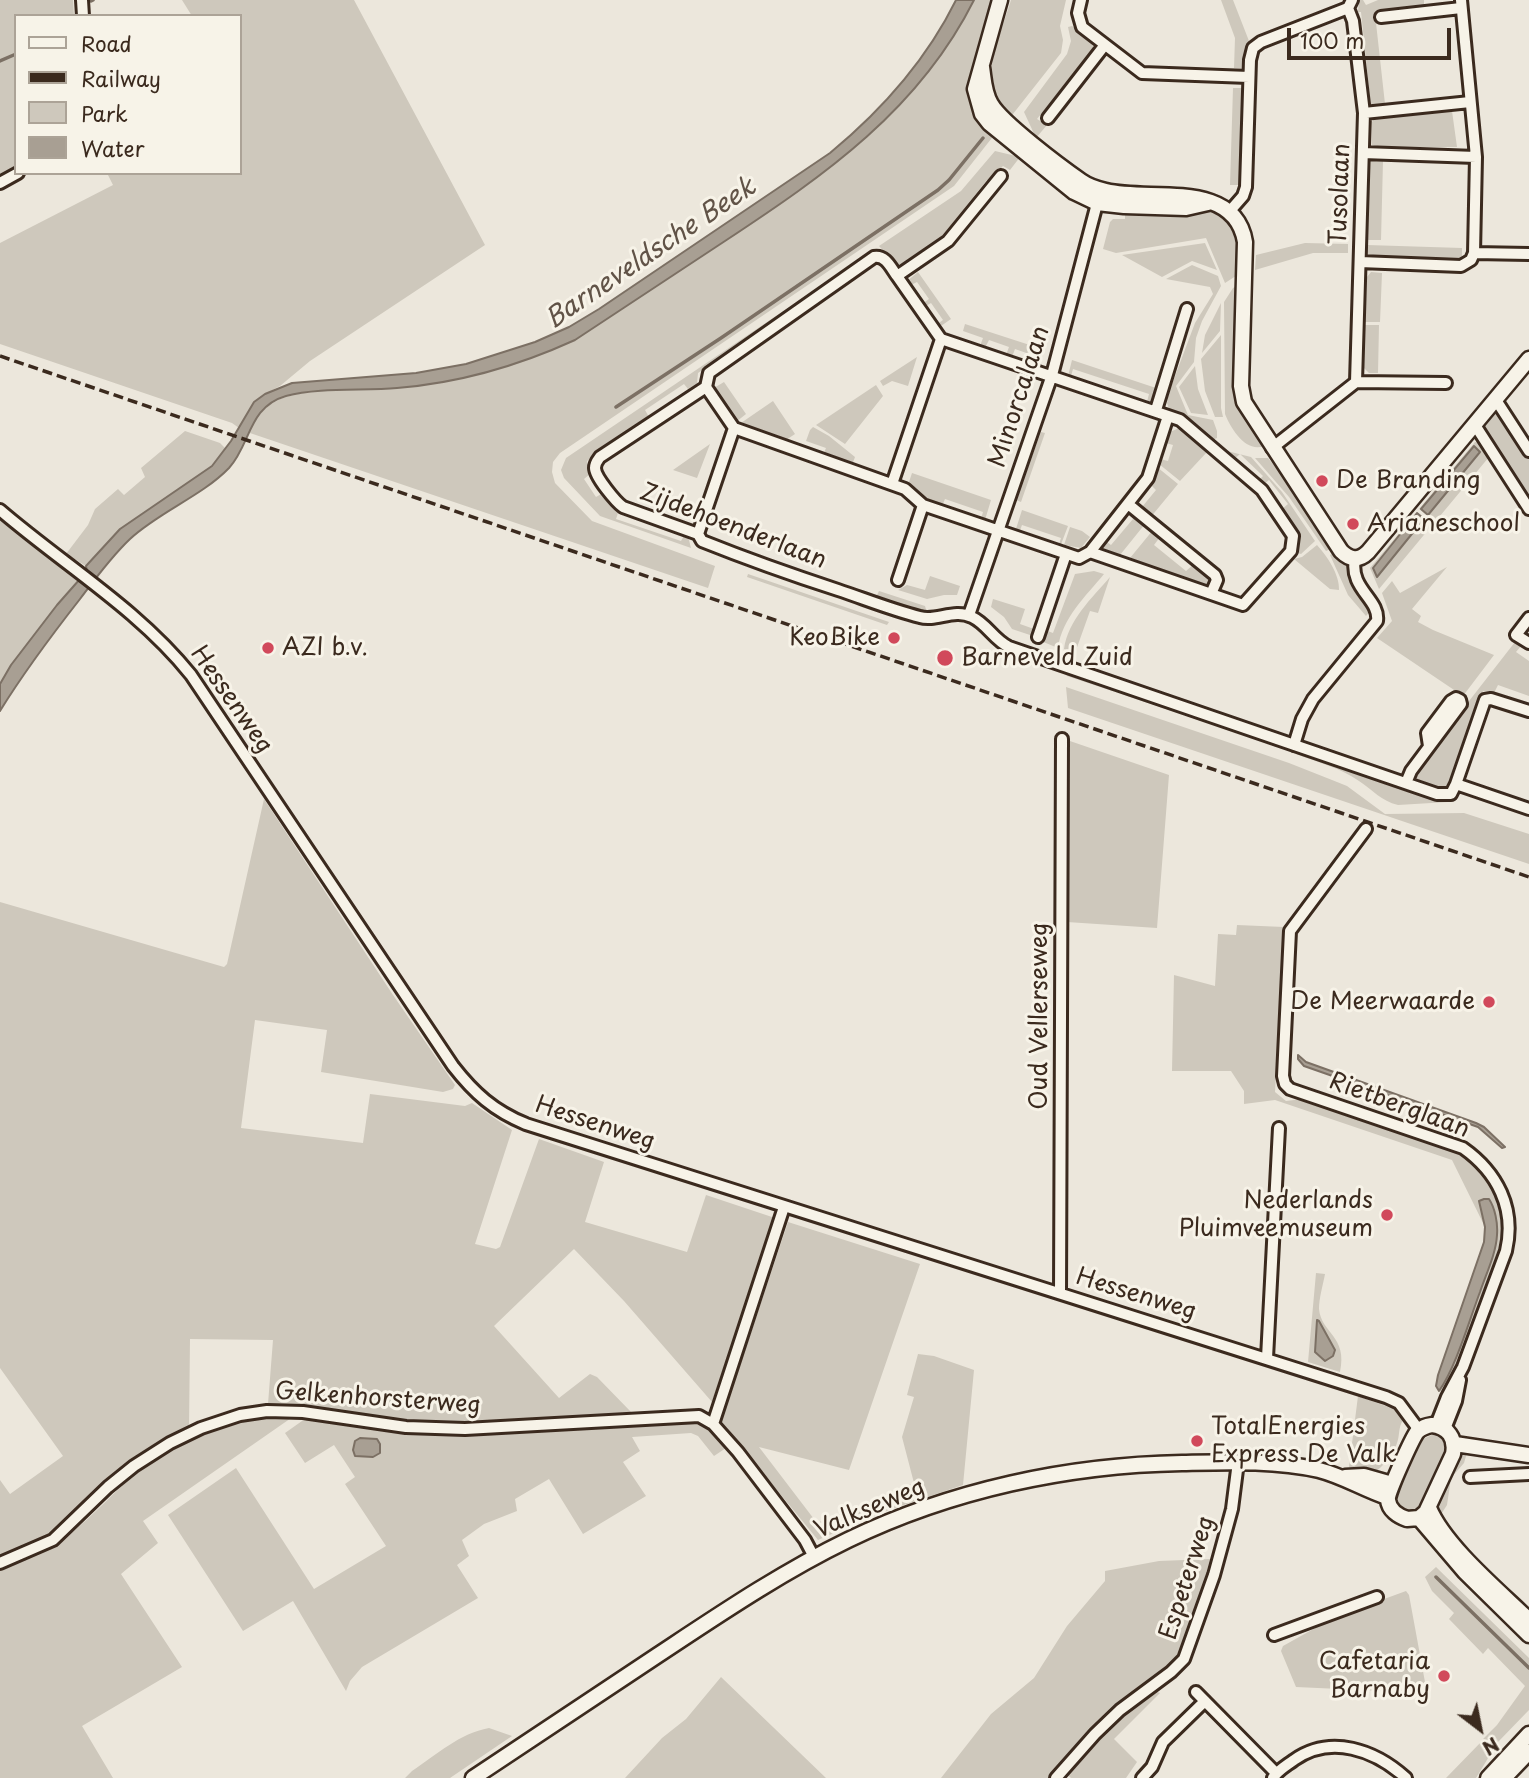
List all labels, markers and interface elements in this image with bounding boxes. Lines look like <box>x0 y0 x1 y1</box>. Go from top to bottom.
legend <box>14 14 242 175</box>
scale bar <box>1291 14 1456 58</box>
text: 100 m <box>1300 24 1364 56</box>
text: Road <box>81 27 132 59</box>
text: Railway <box>81 62 161 94</box>
text: Park <box>81 97 128 129</box>
text: Water <box>81 132 144 164</box>
street label: Tusolaan <box>1325 143 1357 245</box>
water label: Barneveldsche Beek <box>540 172 762 336</box>
street label: Minorcalaan <box>984 322 1056 472</box>
place label: De Branding <box>1336 467 1480 495</box>
marker: De Branding <box>1314 473 1330 489</box>
street label: Zijdehoenderlaan <box>636 478 830 576</box>
place label: Arianeschool <box>1367 510 1520 538</box>
marker: Arianeschool <box>1345 516 1361 532</box>
place label: KeoBike <box>789 624 880 652</box>
marker: KeoBike <box>886 630 902 646</box>
place label: AZI b.v. <box>282 634 368 662</box>
marker: AZI b.v. <box>260 640 276 656</box>
street label: Hessenweg <box>184 641 278 759</box>
place label: Barneveld Zuid <box>961 644 1133 672</box>
marker: Barneveld Zuid <box>935 648 955 668</box>
street label: Oud Vellerseweg <box>1026 922 1054 1110</box>
place label: De Meerwaarde <box>1290 988 1475 1016</box>
marker: De Meerwaarde <box>1481 994 1497 1010</box>
street label: Rietberglaan <box>1325 1067 1473 1145</box>
street label: Hessenweg <box>531 1091 659 1157</box>
place label: Nederlands Pluimveemuseum <box>1179 1187 1373 1243</box>
marker: Nederlands Pluimveemuseum <box>1379 1207 1395 1223</box>
street label: Hessenweg <box>1072 1263 1200 1327</box>
street label: Gelkenhorsterweg <box>274 1377 482 1421</box>
place label: TotalEnergies Express De Valk <box>1211 1413 1397 1469</box>
marker: TotalEnergies Express De Valk <box>1189 1433 1205 1449</box>
street label: Valkseweg <box>810 1473 930 1545</box>
street label: Espeterweg <box>1154 1512 1222 1644</box>
place label: Cafetaria Barnaby <box>1319 1648 1430 1704</box>
marker: Cafetaria Barnaby <box>1436 1668 1452 1684</box>
north arrow <box>1445 1694 1515 1764</box>
text: N <box>1477 1731 1505 1763</box>

